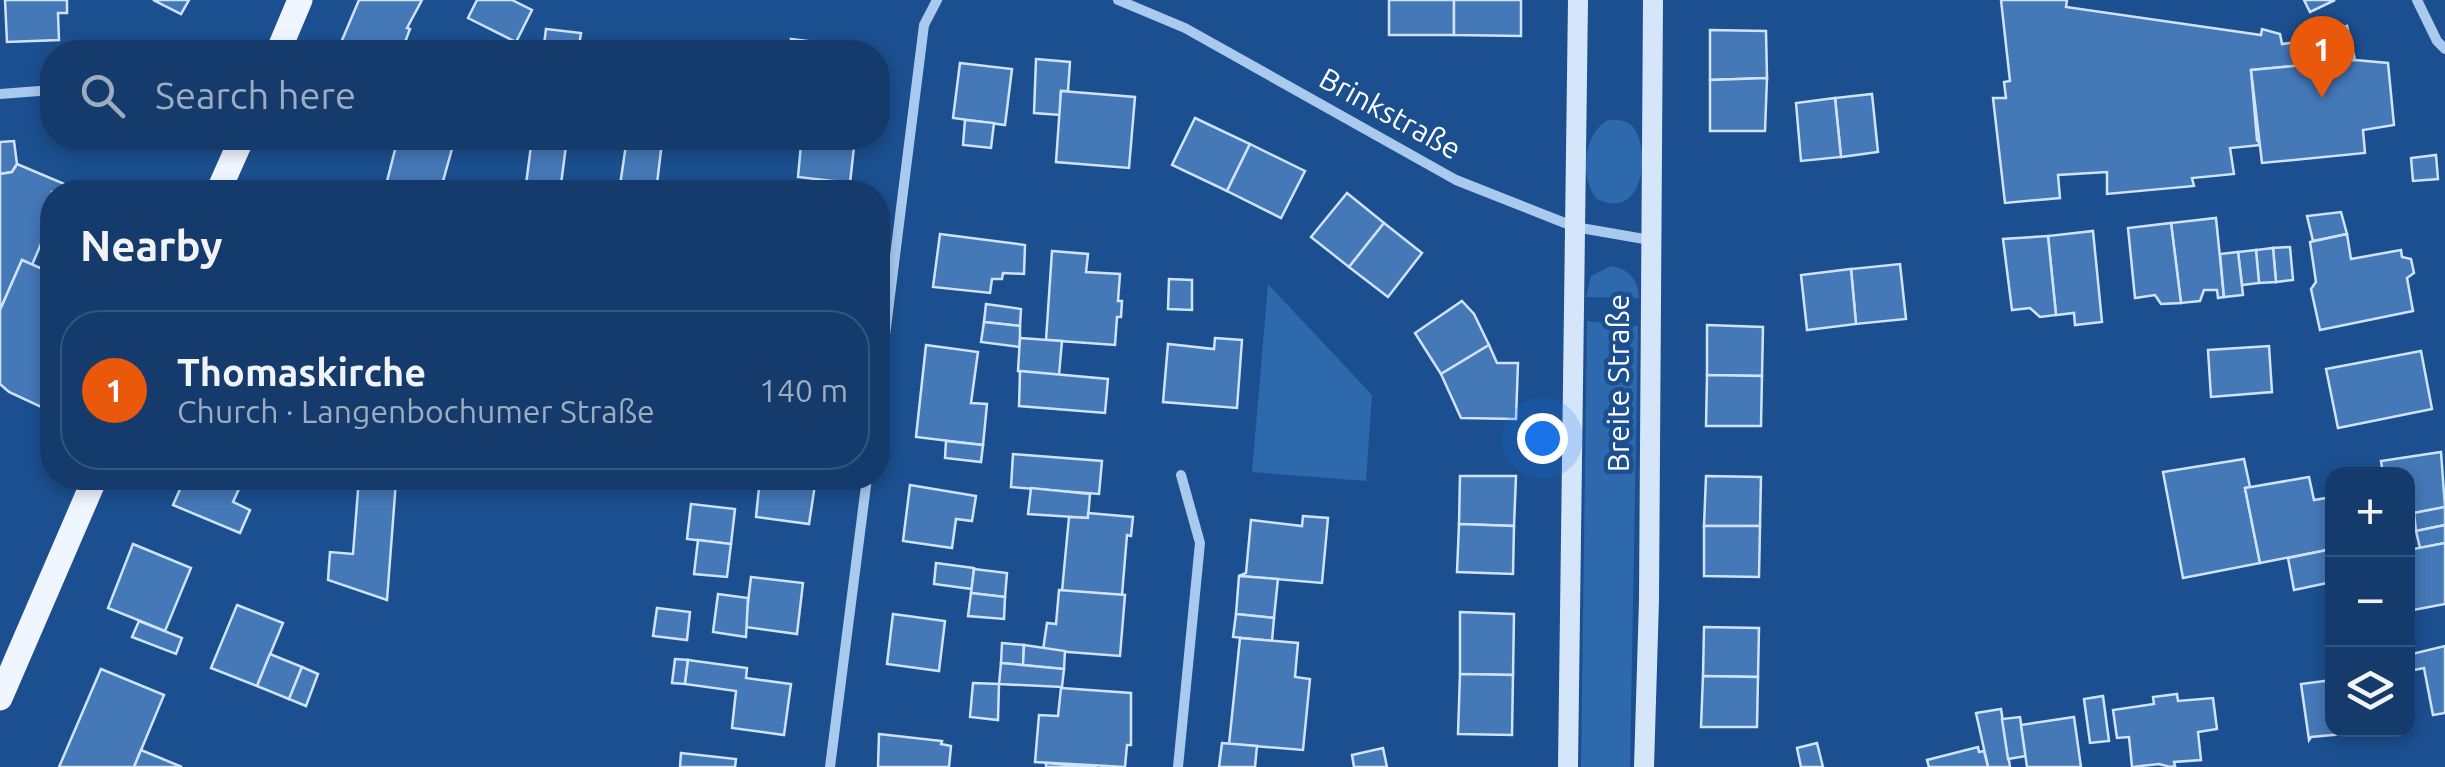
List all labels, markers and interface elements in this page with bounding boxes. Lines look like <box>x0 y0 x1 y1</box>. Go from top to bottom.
pin: 1 <box>2290 16 2354 98</box>
search box <box>40 40 890 150</box>
street label: Brinkstraße <box>1314 60 1467 166</box>
icon: search <box>75 68 130 123</box>
text: Search here <box>155 74 356 116</box>
text: Nearby <box>80 222 223 269</box>
street label: Breite Straße <box>1601 294 1635 472</box>
text: Thomaskirche <box>177 351 426 393</box>
text: 1 <box>105 372 124 408</box>
text: 140 m <box>759 372 848 408</box>
text: Church · Langenbochumer Straße <box>177 393 655 429</box>
your location <box>1517 413 1568 464</box>
map controls <box>2325 467 2415 737</box>
button: + <box>2325 467 2415 557</box>
button: − <box>2325 557 2415 647</box>
button: layers <box>2325 647 2415 737</box>

